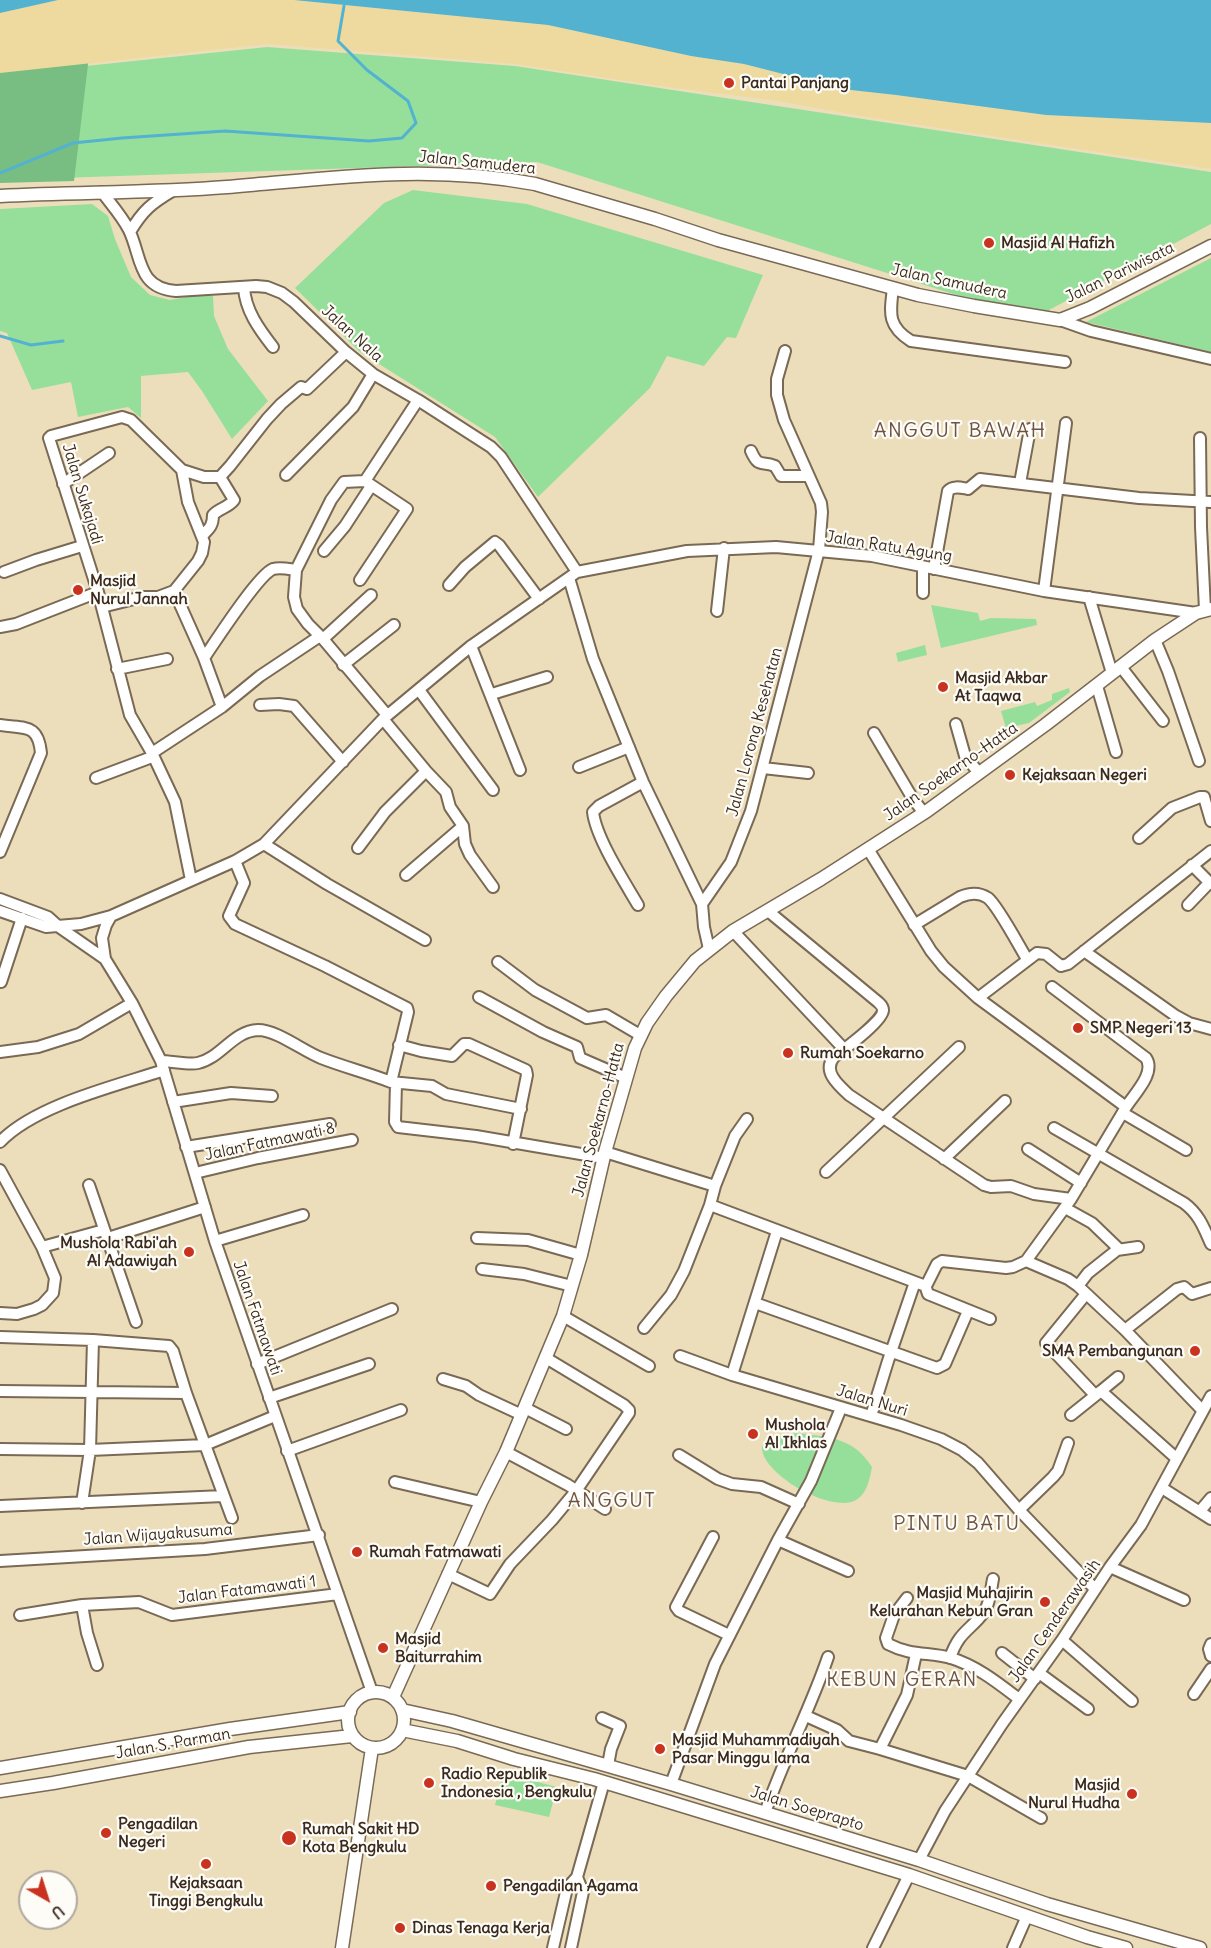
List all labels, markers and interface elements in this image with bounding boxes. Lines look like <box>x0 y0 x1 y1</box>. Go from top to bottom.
place label: Pantai Panjang <box>741 73 849 93</box>
marker: Pantai Panjang <box>722 76 736 90</box>
street label: Jalan Samudera <box>417 147 537 179</box>
place label: Masjid Al Hafizh <box>1001 233 1115 253</box>
marker: Masjid Al Hafizh <box>982 236 996 250</box>
street label: Jalan Pariwisata <box>1062 238 1178 308</box>
street label: Jalan Samudera <box>889 260 1009 304</box>
street label: Jalan Nala <box>317 302 387 366</box>
district label: ANGGUT BAWAH <box>874 419 1046 443</box>
street label: Jalan Sukajadi <box>58 441 106 547</box>
street label: Jalan Ratu Agung <box>825 528 953 566</box>
place label: Masjid Nurul Jannah <box>90 571 188 609</box>
marker: Masjid Nurul Jannah <box>71 583 85 597</box>
street label: Jalan Lorong Kesehatan <box>723 645 787 819</box>
place label: Masjid Akbar At Taqwa <box>955 668 1048 706</box>
marker: Masjid Akbar At Taqwa <box>936 680 950 694</box>
street label: Jalan Soekarno-Hatta <box>880 719 1022 825</box>
place label: Kejaksaan Negeri <box>1022 765 1147 785</box>
marker: Kejaksaan Negeri <box>1003 768 1017 782</box>
place label: SMP Negeri 13 <box>1090 1018 1192 1038</box>
marker: SMP Negeri 13 <box>1071 1021 1085 1035</box>
street label: Jalan Soekarno-Hatta <box>569 1041 629 1199</box>
place label: Rumah Soekarno <box>800 1043 924 1063</box>
marker: Rumah Soekarno <box>781 1046 795 1060</box>
street label: Jalan Fatmawati 8 <box>203 1119 337 1165</box>
place label: Mushola Rabi'ah Al Adawiyah <box>60 1233 177 1271</box>
marker: Mushola Rabi'ah Al Adawiyah <box>182 1245 196 1259</box>
street label: Jalan Fatmawati <box>228 1258 286 1378</box>
place label: SMA Pembangunan <box>1042 1341 1183 1361</box>
marker: SMA Pembangunan <box>1188 1344 1202 1358</box>
street label: Jalan Nuri <box>834 1381 910 1421</box>
place label: Mushola Al Ikhlas <box>765 1415 827 1453</box>
marker: Mushola Al Ikhlas <box>746 1427 760 1441</box>
district label: ANGGUT <box>568 1489 656 1513</box>
district label: PINTU BATU <box>893 1512 1021 1536</box>
street label: Jalan Wijayakusuma <box>83 1520 233 1550</box>
place label: Rumah Fatmawati <box>369 1542 501 1562</box>
marker: Rumah Fatmawati <box>350 1545 364 1559</box>
street label: Jalan Cenderawasih <box>1005 1556 1105 1686</box>
street label: Jalan Fatamawati 1 <box>177 1572 317 1608</box>
place label: Masjid Muhajirin Kelurahan Kebun Gran <box>869 1583 1033 1621</box>
marker: Masjid Muhajirin Kelurahan Kebun Gran <box>1038 1595 1052 1609</box>
place label: Masjid Baiturrahim <box>395 1629 482 1667</box>
marker: Masjid Baiturrahim <box>376 1641 390 1655</box>
district label: KEBUN GERAN <box>826 1668 978 1692</box>
street label: Jalan S. Parman <box>114 1724 232 1764</box>
place label: Masjid Muhammadiyah Pasar Minggu lama <box>672 1730 840 1768</box>
marker: Masjid Muhammadiyah Pasar Minggu lama <box>653 1742 667 1756</box>
place label: Radio Republik Indonesia , Bengkulu <box>441 1764 592 1802</box>
place label: Masjid Nurul Hudha <box>1028 1775 1120 1813</box>
marker: Radio Republik Indonesia , Bengkulu <box>422 1776 436 1790</box>
street label: Jalan Soeprapto <box>748 1783 866 1835</box>
marker: Masjid Nurul Hudha <box>1125 1787 1139 1801</box>
place label: Pengadilan Negeri <box>118 1814 198 1852</box>
place label: Rumah Sakit HD Kota Bengkulu <box>302 1819 419 1857</box>
marker: Pengadilan Negeri <box>99 1826 113 1840</box>
marker: Rumah Sakit HD Kota Bengkulu <box>280 1829 298 1847</box>
marker: Kejaksaan Tinggi Bengkulu <box>199 1857 213 1871</box>
north arrow <box>18 1870 78 1930</box>
place label: Kejaksaan Tinggi Bengkulu <box>149 1873 263 1911</box>
place label: Pengadilan Agama <box>503 1876 638 1896</box>
marker: Pengadilan Agama <box>484 1879 498 1893</box>
text: U <box>48 1901 69 1924</box>
place label: Dinas Tenaga Kerja <box>412 1918 550 1938</box>
marker: Dinas Tenaga Kerja <box>393 1921 407 1935</box>

